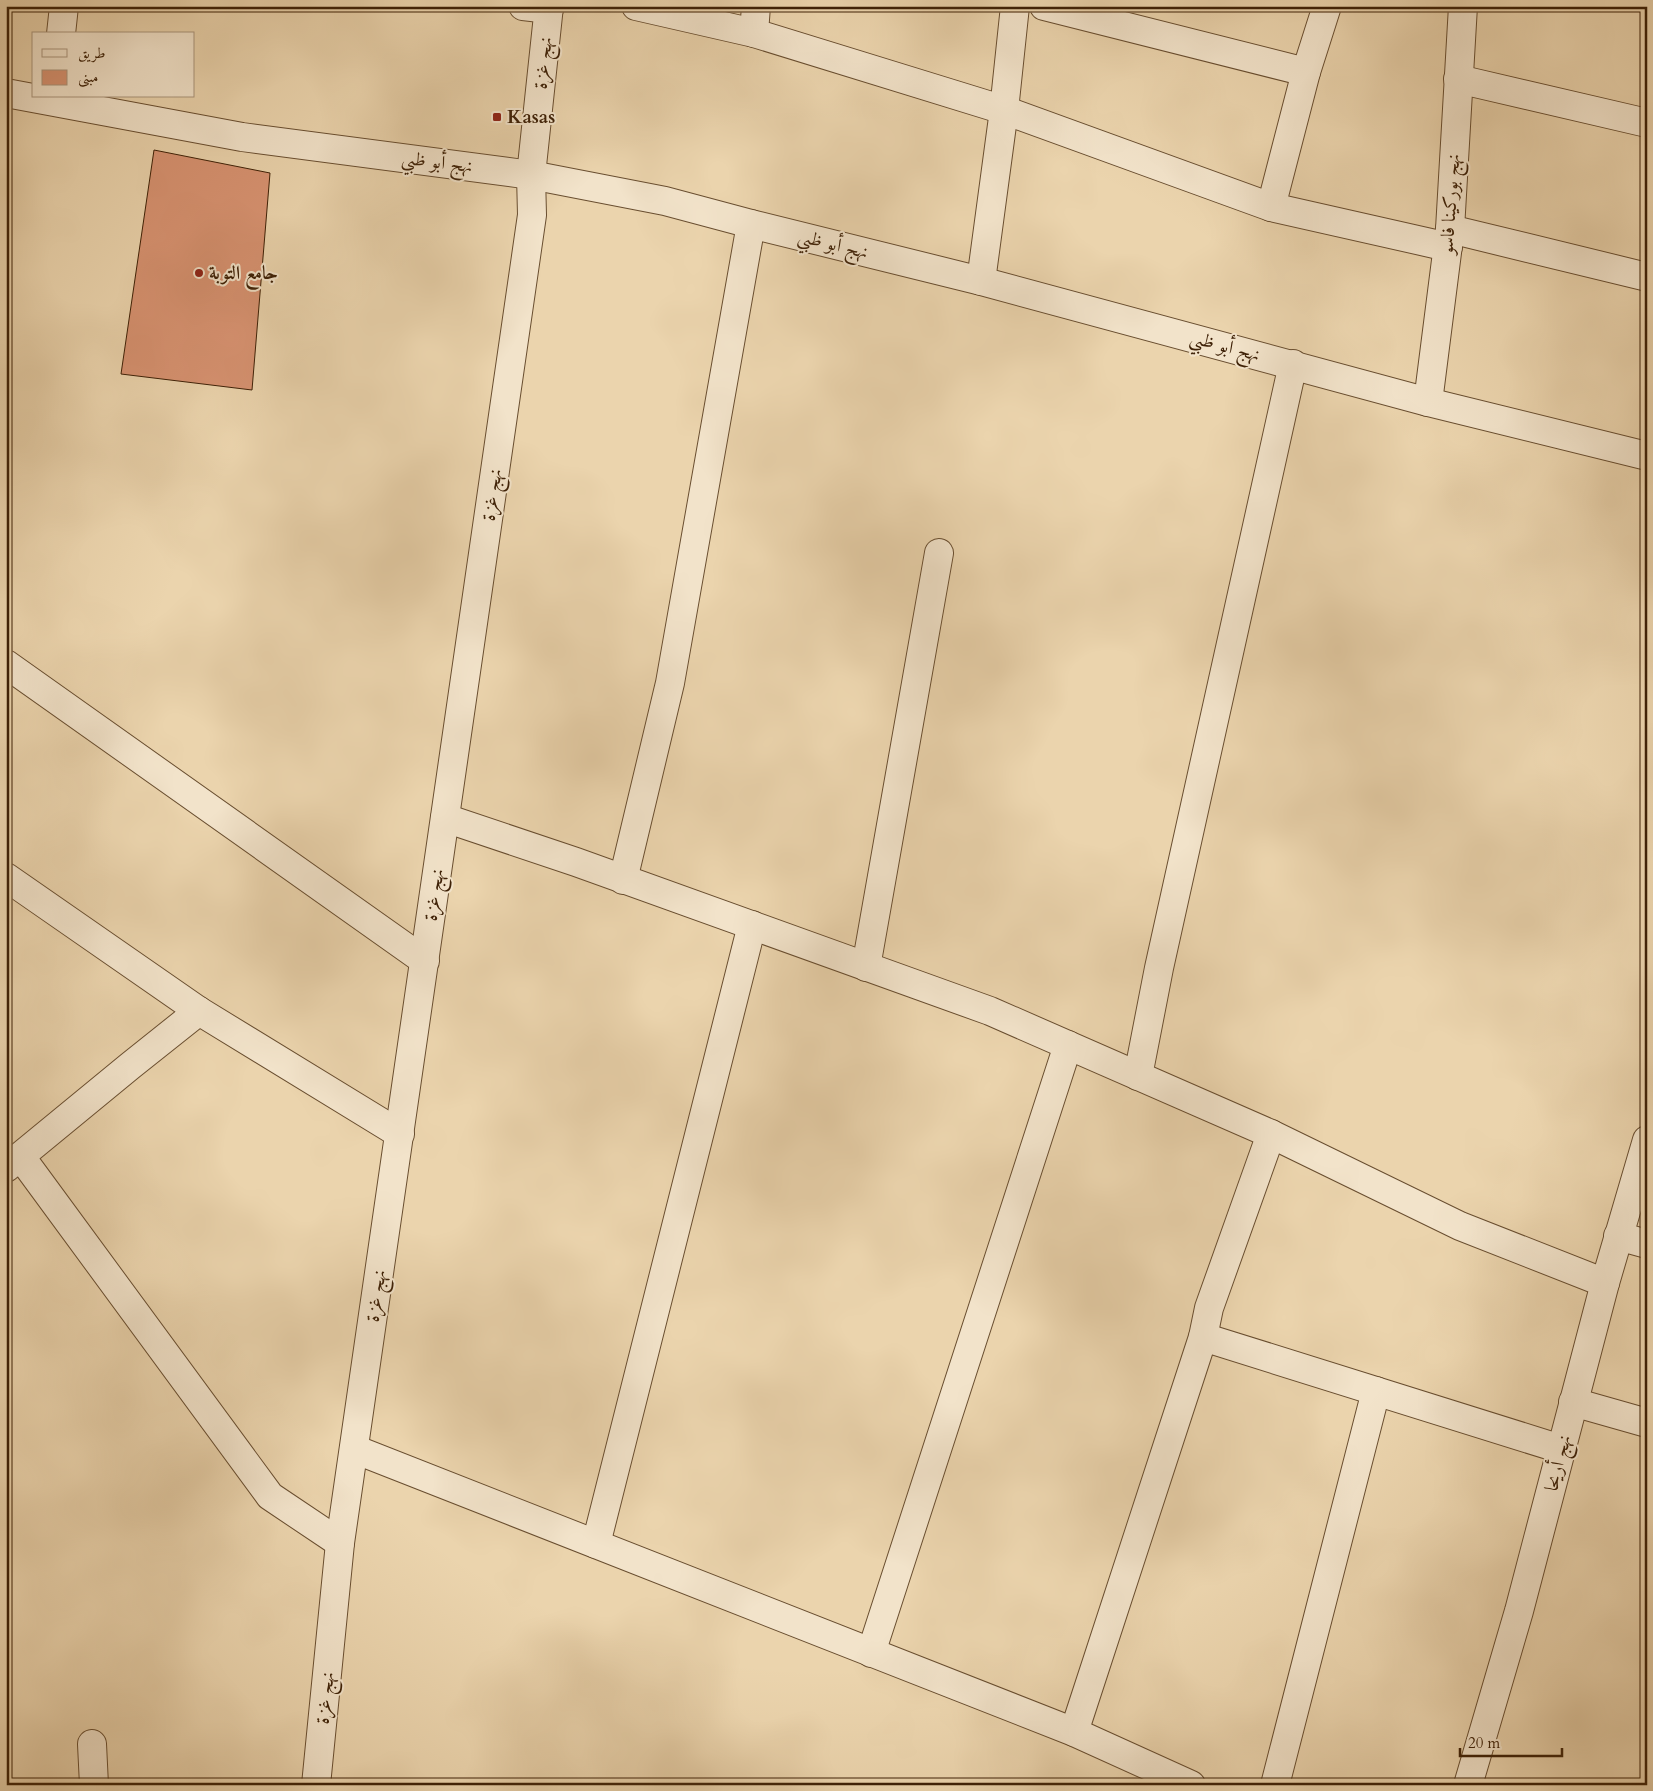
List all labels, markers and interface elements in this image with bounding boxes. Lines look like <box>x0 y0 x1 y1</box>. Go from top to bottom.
legend <box>32 32 195 98</box>
street label: نهج غزة <box>527 36 563 91</box>
text: طريق <box>78 43 105 63</box>
text: مبنى <box>78 67 98 88</box>
place label: Kasas <box>507 104 555 130</box>
marker: Kasas <box>491 111 503 123</box>
street label: نهج أبو ظبي <box>399 145 474 184</box>
street label: نهج بوركينا فاسو <box>1433 153 1470 257</box>
street label: نهج أبو ظبي <box>794 223 871 270</box>
place label: جامع التوبة <box>209 260 278 290</box>
marker: جامع التوبة <box>193 267 205 279</box>
street label: نهج أبو ظبي <box>1186 324 1263 373</box>
street label: نهج غزة <box>475 467 512 523</box>
street label: نهج غزة <box>417 867 454 923</box>
street label: نهج غزة <box>359 1268 396 1324</box>
street label: نهج أريحا <box>1538 1432 1581 1495</box>
street label: نهج غزة <box>309 1671 345 1726</box>
scale bar <box>1460 1726 1563 1758</box>
text: 20 m <box>1468 1733 1500 1753</box>

